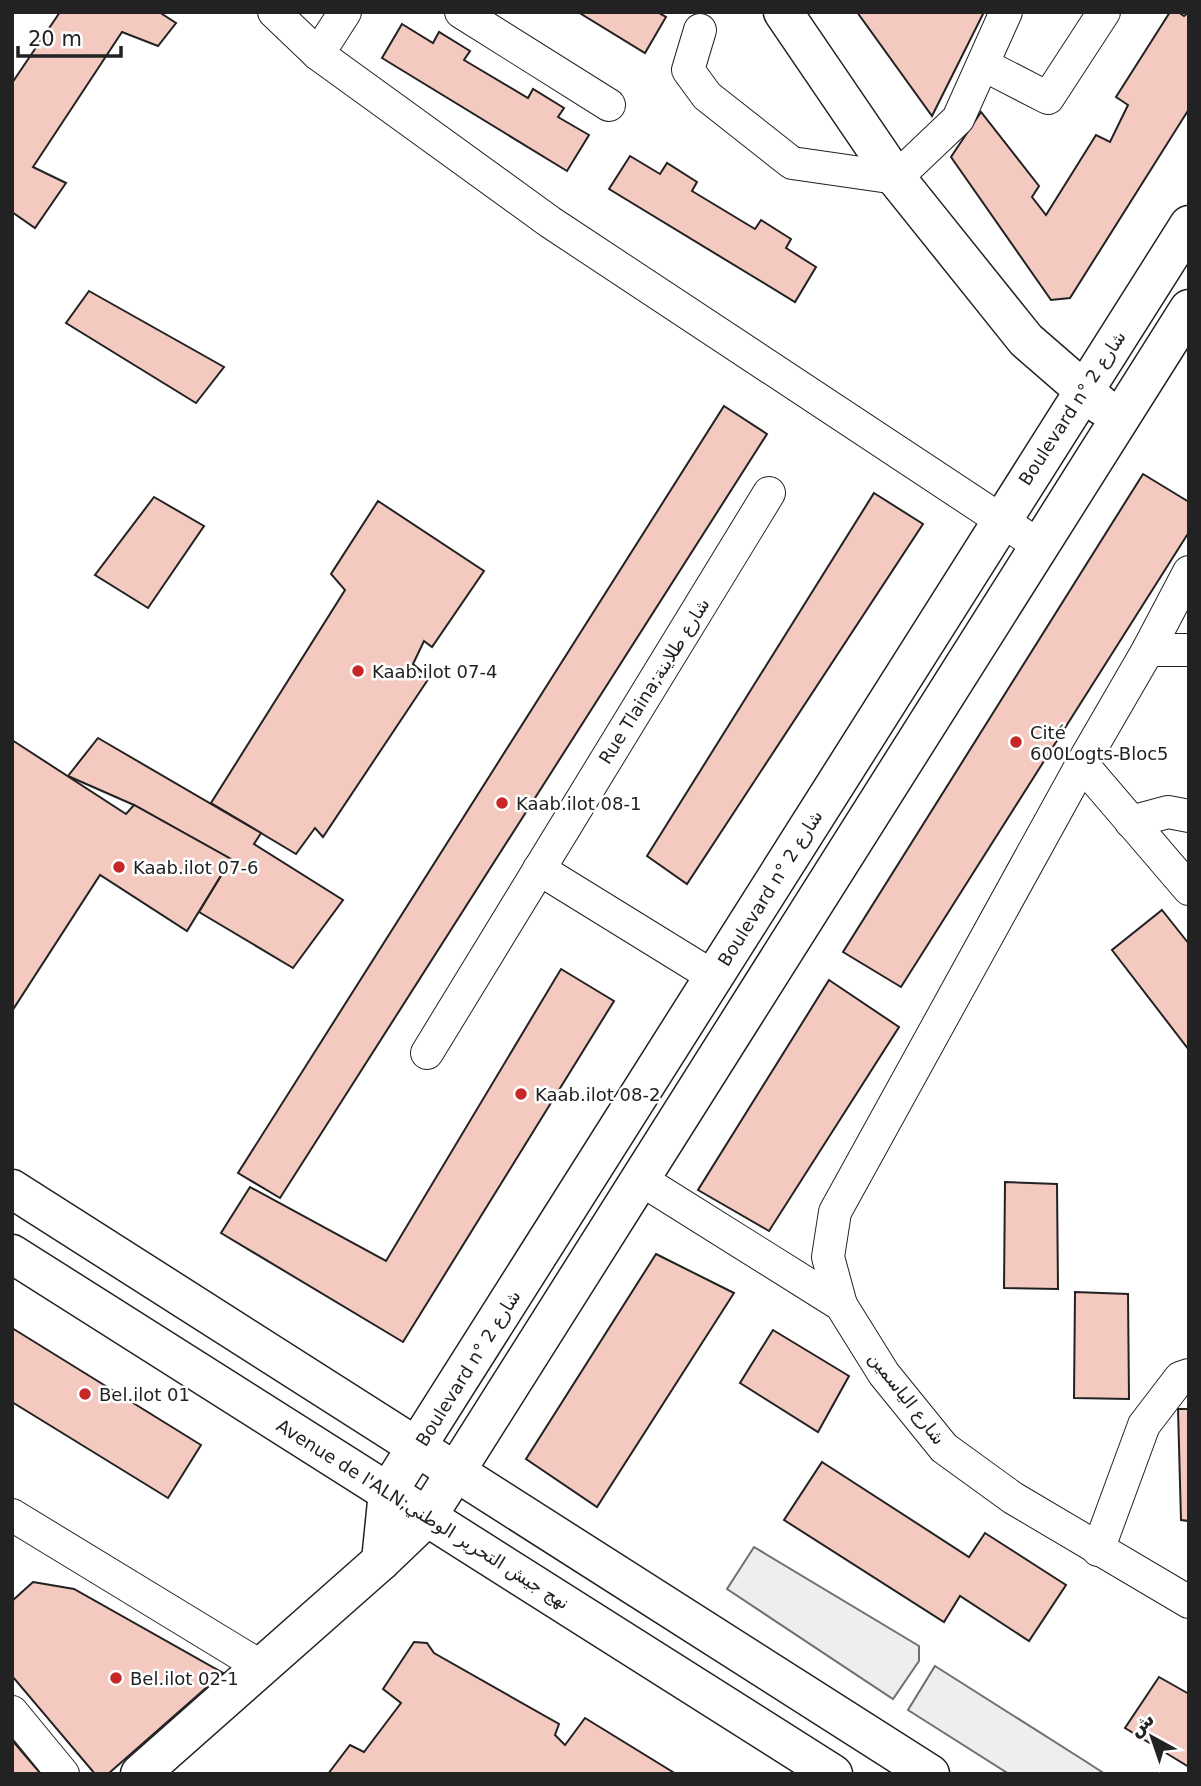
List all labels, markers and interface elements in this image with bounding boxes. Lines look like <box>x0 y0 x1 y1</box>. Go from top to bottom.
scale bar <box>18 14 121 58</box>
text: 20 m <box>28 27 82 51</box>
street label: Boulevard n° شارع 2 <box>1014 327 1131 490</box>
street label: Rue Tlaina;شارع طلاينة <box>594 594 714 768</box>
place label: Kaab.ilot 07-4 <box>372 661 497 682</box>
marker: Kaab.ilot 07-4 <box>350 663 366 679</box>
place label: Cité 600Logts-Bloc5 <box>1030 722 1169 764</box>
marker: Cité 600Logts-Bloc5 <box>1008 734 1024 750</box>
place label: Kaab.ilot 08-1 <box>516 793 641 814</box>
marker: Kaab.ilot 08-1 <box>494 795 510 811</box>
street label: Boulevard n° شارع 2 <box>713 806 827 970</box>
place label: Kaab.ilot 07-6 <box>133 857 258 878</box>
marker: Kaab.ilot 07-6 <box>111 859 127 875</box>
place label: Kaab.ilot 08-2 <box>535 1084 660 1105</box>
marker: Kaab.ilot 08-2 <box>513 1086 529 1102</box>
street label: Boulevard n° شارع 2 <box>411 1286 525 1450</box>
street label: شارع الياسمين <box>864 1348 950 1449</box>
place label: Bel.ilot 01 <box>99 1384 190 1405</box>
marker: Bel.ilot 01 <box>77 1386 93 1402</box>
street label: Avenue de l'ALN;نهج جيش التحرير الوطني <box>272 1415 573 1614</box>
place label: Bel.ilot 02-1 <box>130 1668 239 1689</box>
marker: Bel.ilot 02-1 <box>108 1670 124 1686</box>
north arrow <box>1117 1702 1187 1772</box>
text: ش <box>1124 1707 1159 1742</box>

